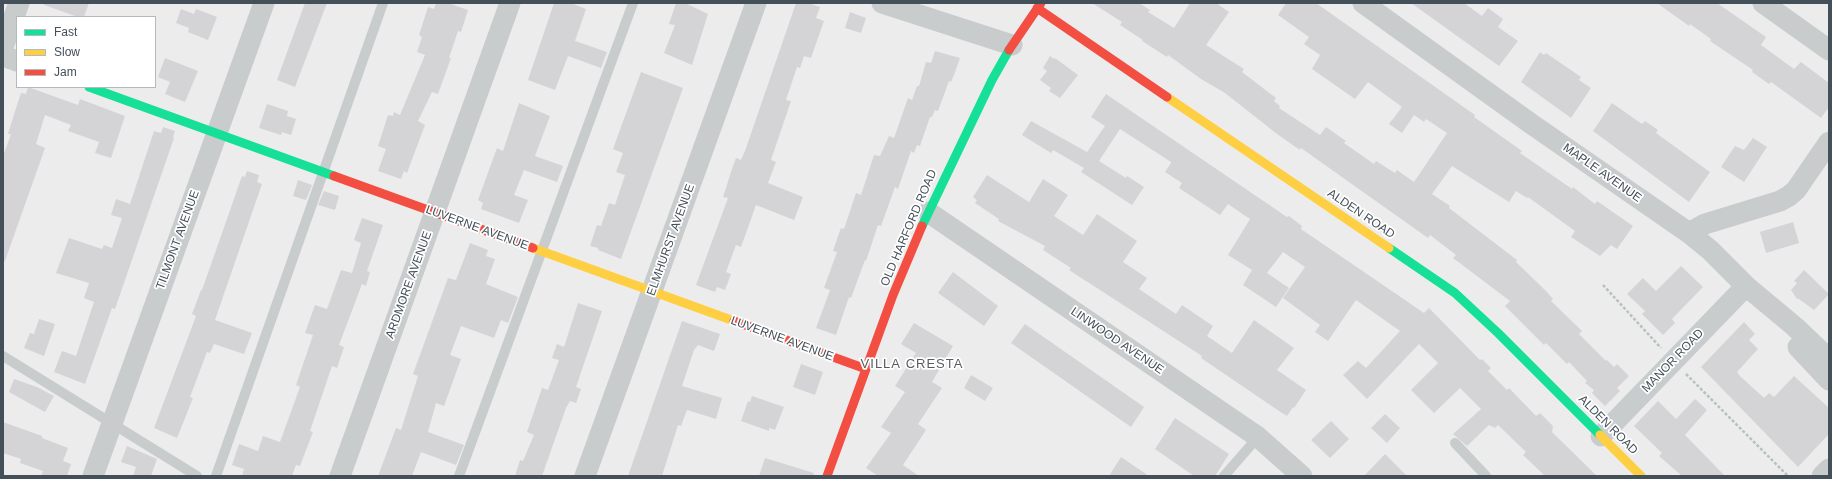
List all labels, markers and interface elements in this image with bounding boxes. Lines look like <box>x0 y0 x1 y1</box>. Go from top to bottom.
legend <box>16 16 156 88</box>
text: Fast <box>54 25 77 39</box>
text: Slow <box>54 45 80 59</box>
text: Jam <box>54 65 77 79</box>
street label: MAPLE AVENUE <box>1560 141 1644 205</box>
street label: OLD HARFORD ROAD <box>878 167 940 289</box>
street label: ELMHURST AVENUE <box>644 182 698 298</box>
street label: ALDEN ROAD <box>1325 186 1397 242</box>
street label: TILMONT AVENUE <box>153 188 203 292</box>
street label: LUVERNE AVENUE <box>424 203 530 253</box>
street label: ARDMORE AVENUE <box>383 229 435 341</box>
street label: LINWOOD AVENUE <box>1068 305 1166 377</box>
street label: LUVERNE AVENUE <box>729 314 835 364</box>
street label: MANOR ROAD <box>1639 326 1707 396</box>
district label: VILLA CRESTA <box>861 356 963 372</box>
street label: ALDEN ROAD <box>1575 392 1641 458</box>

